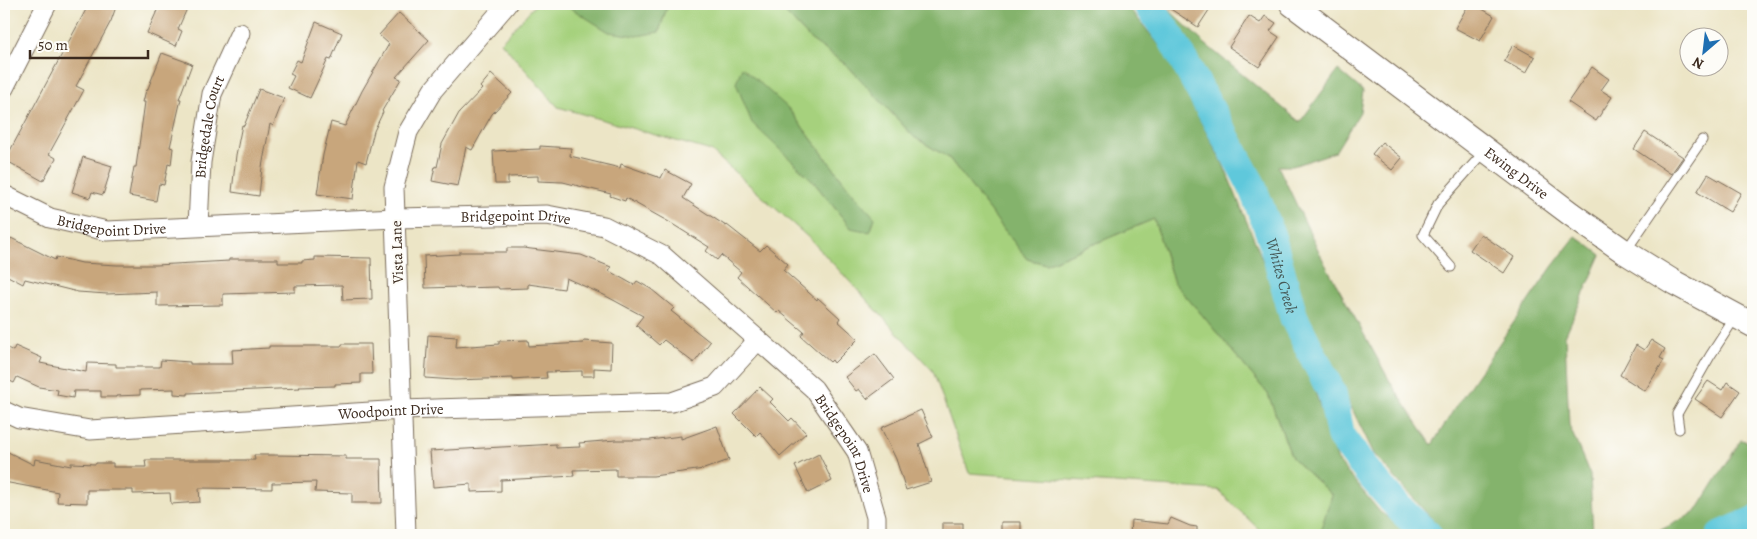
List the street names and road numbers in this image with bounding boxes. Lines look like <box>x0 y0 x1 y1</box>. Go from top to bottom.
street label: Bridgedale Court <box>190 72 229 179</box>
street label: Ewing Drive <box>1480 142 1553 204</box>
street label: Bridgepoint Drive <box>460 205 573 229</box>
street label: Bridgepoint Drive <box>55 210 167 241</box>
street label: Vista Lane <box>386 220 408 285</box>
street label: Bridgepoint Drive <box>810 390 879 496</box>
street label: Woodpoint Drive <box>337 399 444 424</box>

